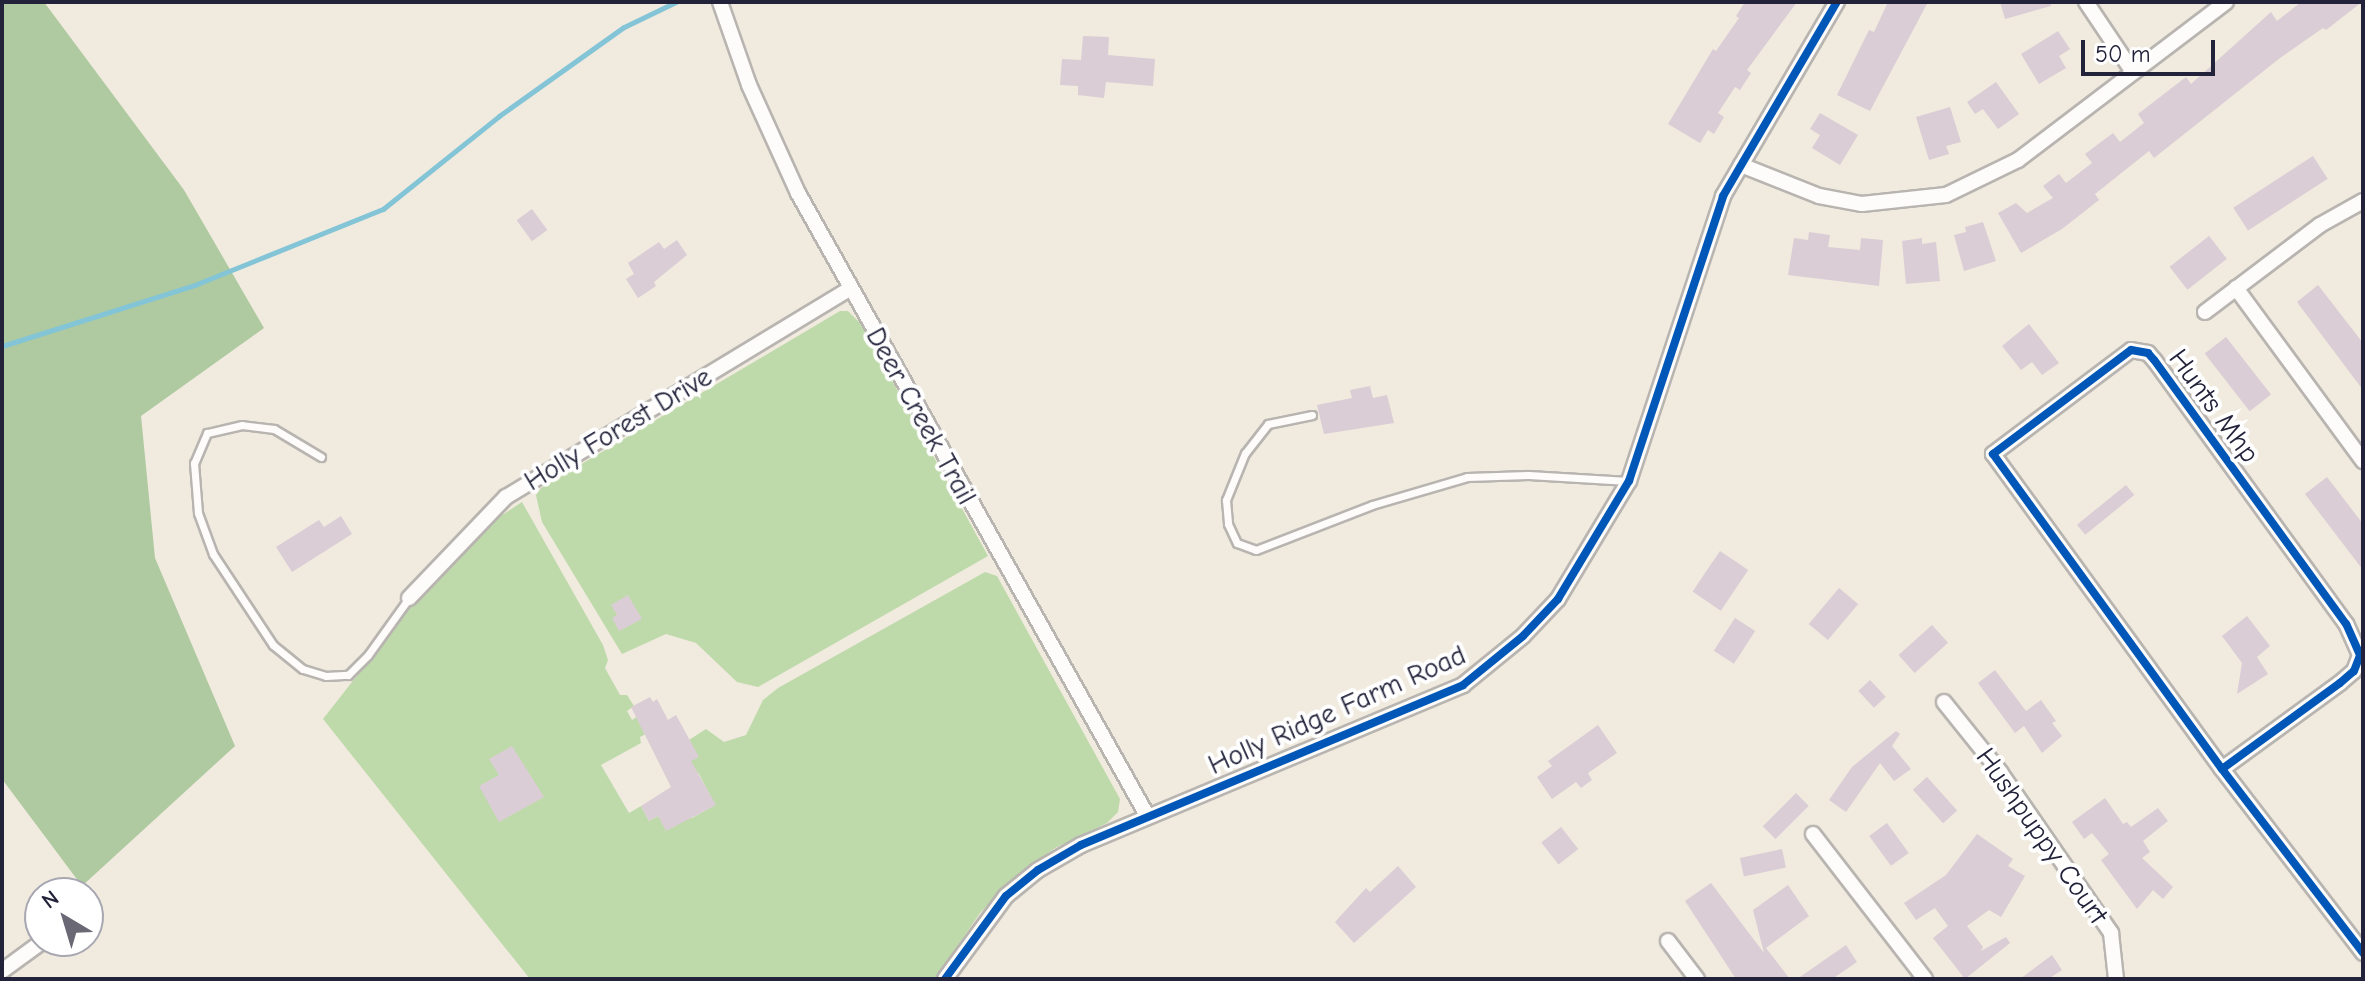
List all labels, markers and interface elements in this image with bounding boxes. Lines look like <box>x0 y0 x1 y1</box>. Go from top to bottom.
scale bar <box>2085 24 2219 74</box>
text: 50 m <box>2095 40 2151 68</box>
street label: Deer Creek Trail <box>859 322 983 510</box>
street label: Hunts Mhp <box>2162 343 2266 469</box>
street label: Holly Forest Drive <box>518 360 718 498</box>
street label: Holly Ridge Farm Road <box>1203 638 1471 782</box>
street label: Hushpuppy Court <box>1969 741 2115 931</box>
north arrow <box>24 877 104 957</box>
text: N <box>37 885 64 914</box>

